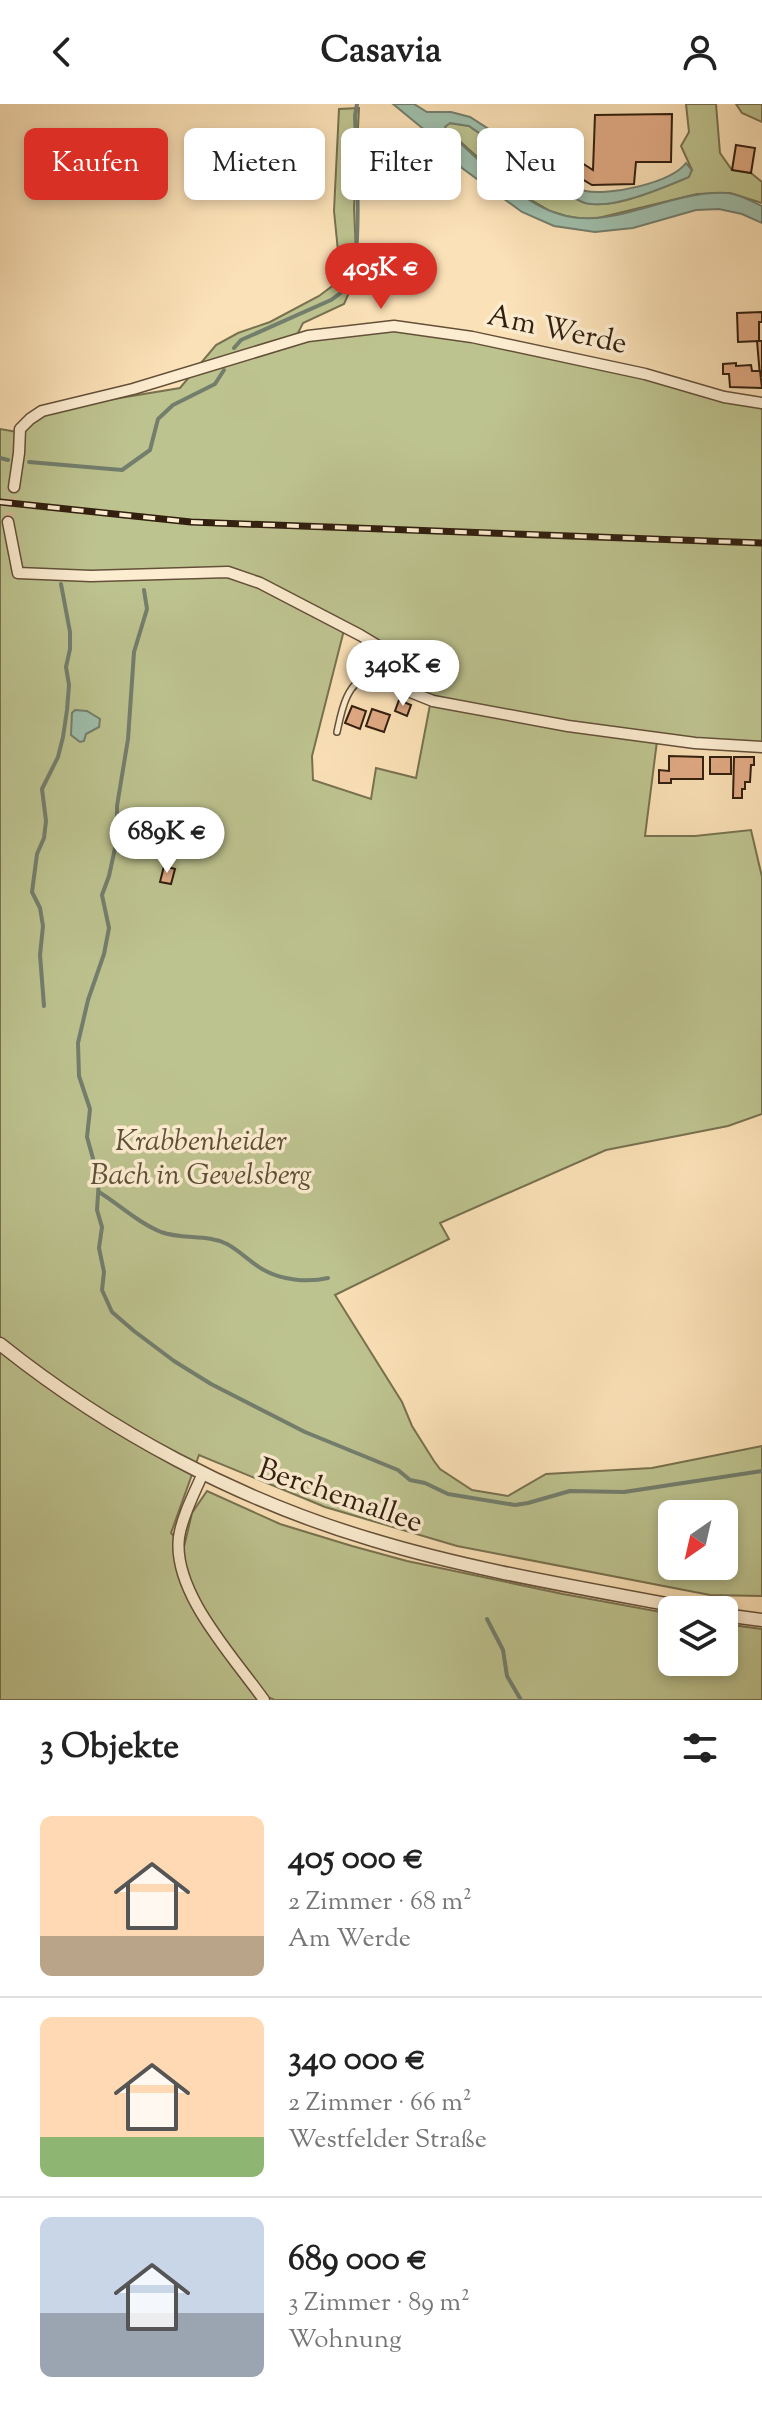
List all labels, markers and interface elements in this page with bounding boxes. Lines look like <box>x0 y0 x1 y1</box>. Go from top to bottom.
text: Casavia <box>321 26 442 78</box>
icon: back <box>40 30 84 74</box>
icon: person <box>678 30 722 74</box>
chip: Kaufen <box>24 128 168 200</box>
chip: Mieten <box>184 128 325 200</box>
chip: Filter <box>341 128 461 200</box>
chip: Neu <box>477 128 584 200</box>
pin: 405K € <box>316 243 446 311</box>
text: 405K € <box>343 250 419 287</box>
street label: Am Werde <box>483 295 631 367</box>
pin: 340K € <box>338 640 468 708</box>
text: 340K € <box>364 647 442 684</box>
pin: 689K € <box>102 807 232 875</box>
text: 689K € <box>128 814 206 851</box>
park label: Krabbenheider Bach in Gevelsberg <box>90 1121 312 1198</box>
street label: Berchemallee <box>252 1449 428 1545</box>
north arrow <box>658 1500 738 1580</box>
map controls <box>658 1500 738 1676</box>
button: layers <box>658 1596 738 1676</box>
text: 3 Objekte <box>40 1724 179 1773</box>
icon: filters <box>678 1726 722 1770</box>
text: 405 000 € <box>288 1835 424 1884</box>
icon: home <box>104 1848 200 1944</box>
text: 2 Zimmer · 68 m² <box>288 1884 472 1921</box>
text: Am Werde <box>288 1921 411 1958</box>
text: 340 000 € <box>288 2036 426 2085</box>
icon: home <box>104 2049 200 2145</box>
text: 2 Zimmer · 66 m² <box>288 2085 472 2122</box>
text: Westfelder Straße <box>288 2122 487 2159</box>
text: 689 000 € <box>288 2236 428 2285</box>
icon: home <box>104 2249 200 2345</box>
text: 3 Zimmer · 89 m² <box>288 2285 470 2322</box>
text: Wohnung <box>288 2322 402 2359</box>

